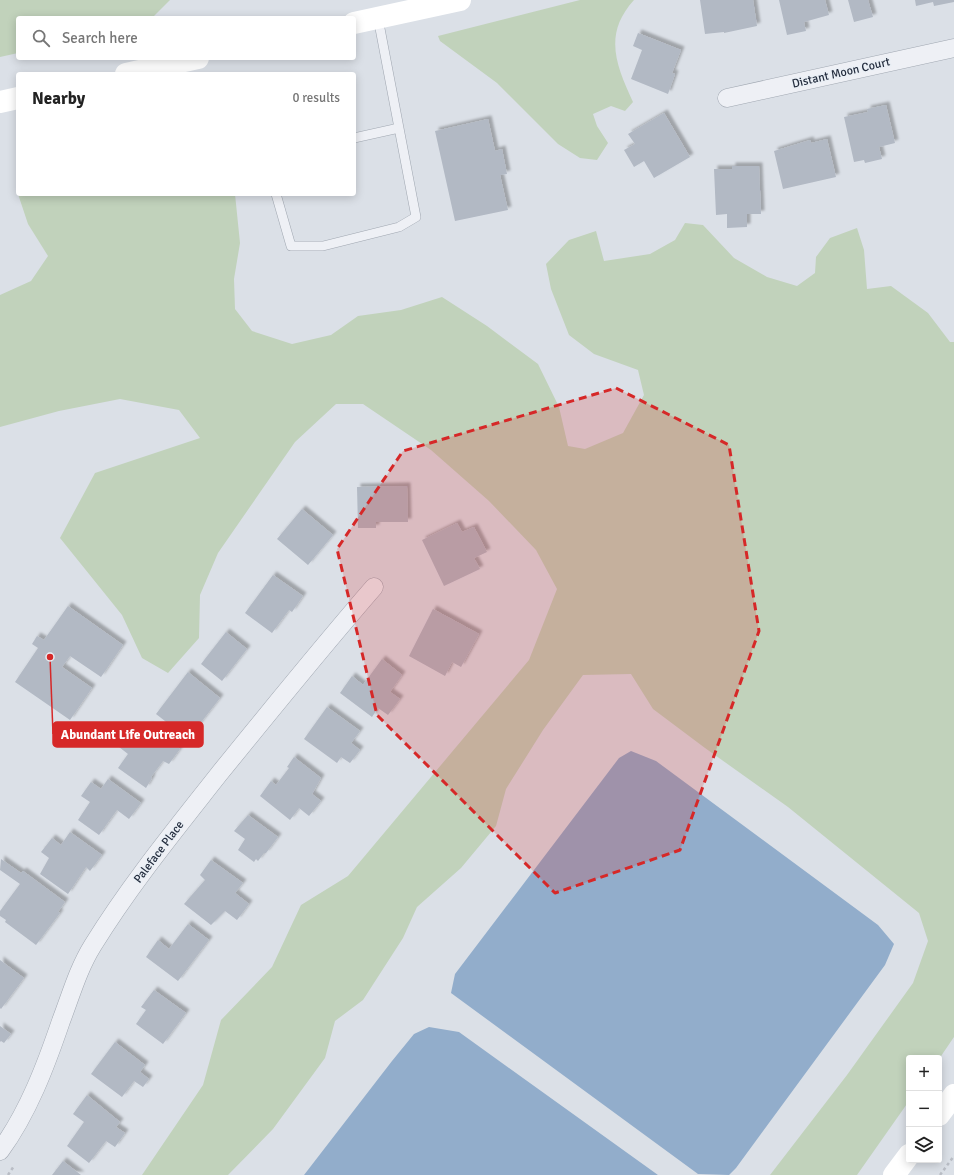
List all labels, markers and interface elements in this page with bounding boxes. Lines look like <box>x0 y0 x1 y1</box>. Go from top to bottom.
search box <box>16 16 356 60</box>
icon: search <box>30 27 52 49</box>
text: Search here <box>62 29 138 47</box>
street label: Distant Moon Court <box>791 54 891 92</box>
text: Nearby <box>32 88 85 109</box>
text: 0 results <box>292 90 340 106</box>
callout: Abundant Life Outreach <box>53 722 203 747</box>
text: Abundant Life Outreach <box>61 727 195 743</box>
street label: Paleface Place <box>131 818 187 886</box>
map controls <box>906 1055 942 1163</box>
button: + <box>906 1055 942 1091</box>
button: − <box>906 1091 942 1127</box>
button: layers <box>906 1127 942 1163</box>

